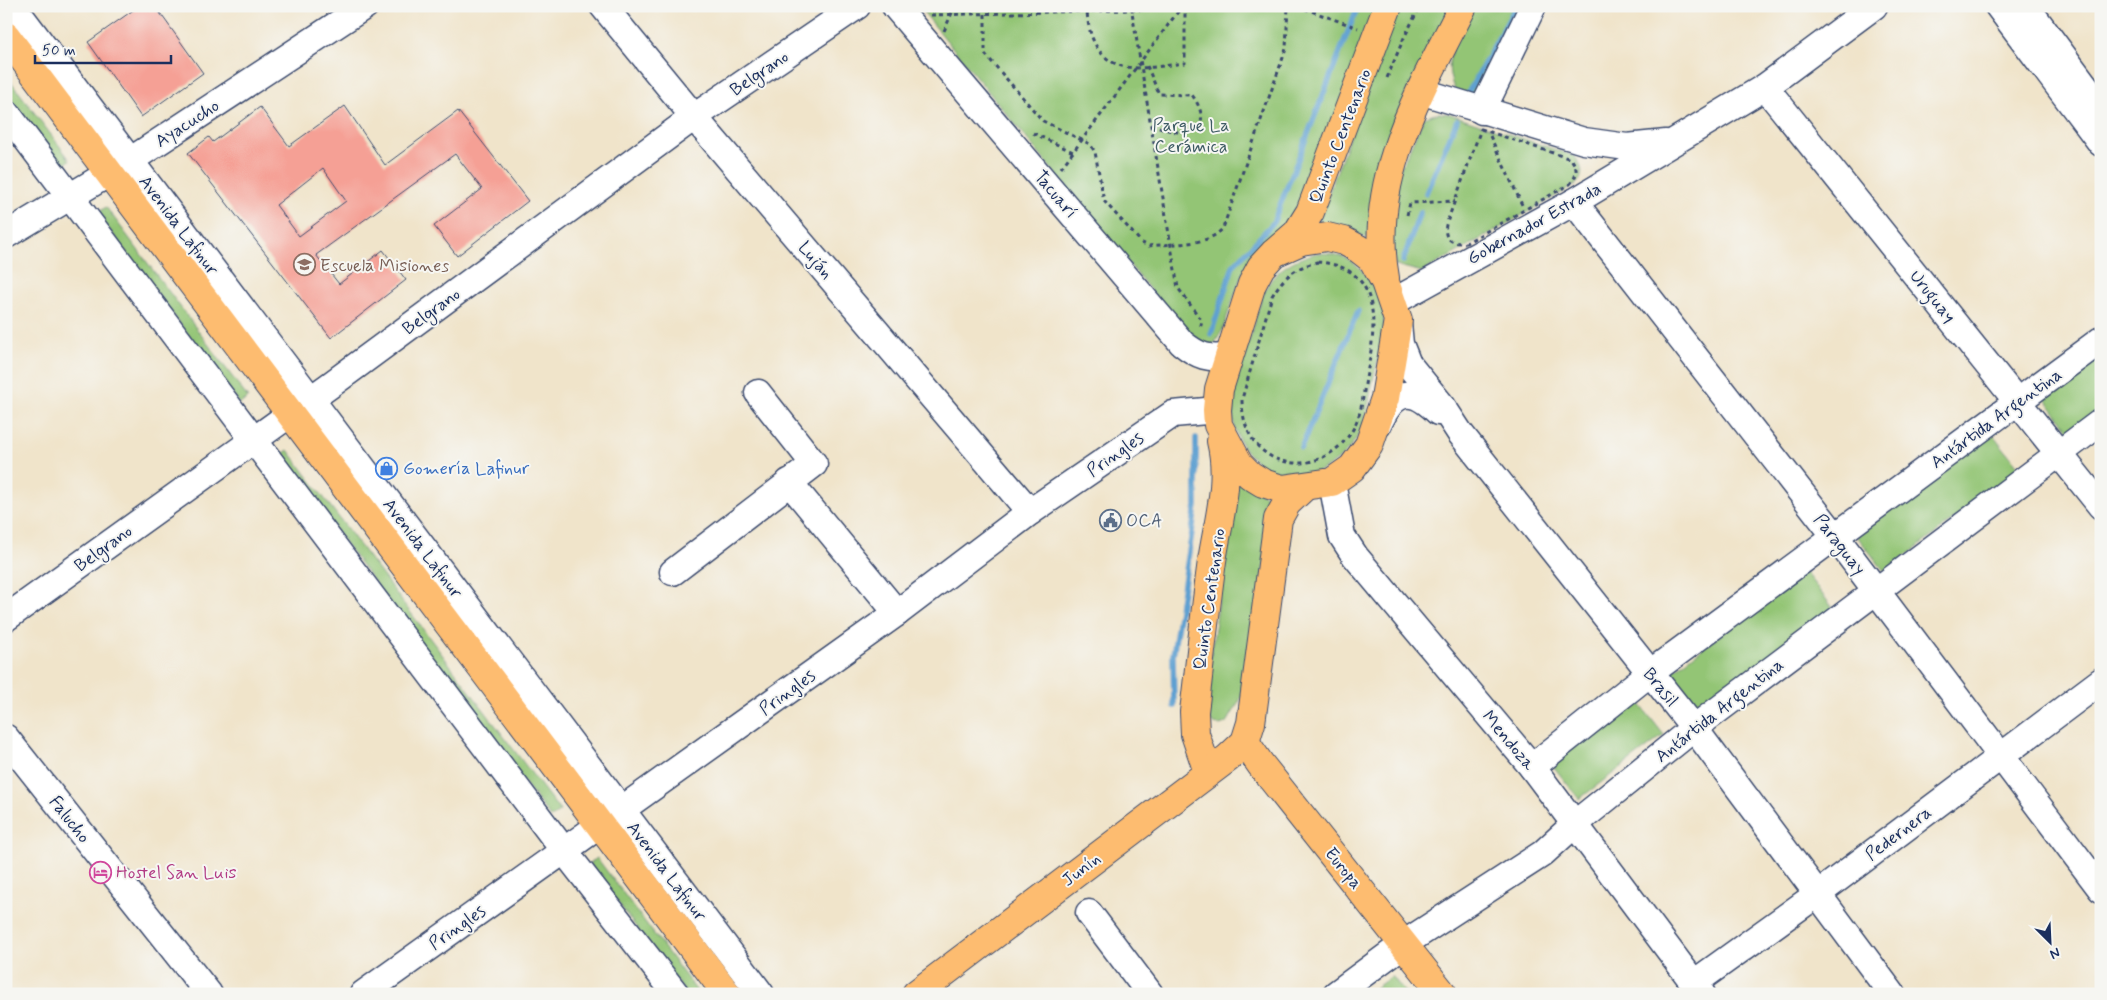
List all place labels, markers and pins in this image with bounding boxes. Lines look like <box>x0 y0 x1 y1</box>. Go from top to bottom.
school or university icon: Escuela Misiones <box>292 253 316 277</box>
place label: Escuela Misiones <box>320 254 449 278</box>
shop icon: Gomería Lafinur <box>375 456 399 480</box>
place label: Gomería Lafinur <box>403 457 530 481</box>
public building icon: OCA <box>1098 508 1122 532</box>
place label: OCA <box>1126 509 1162 533</box>
hotel icon: Hostel San Luis <box>88 860 112 884</box>
place label: Hostel San Luis <box>116 861 237 885</box>

